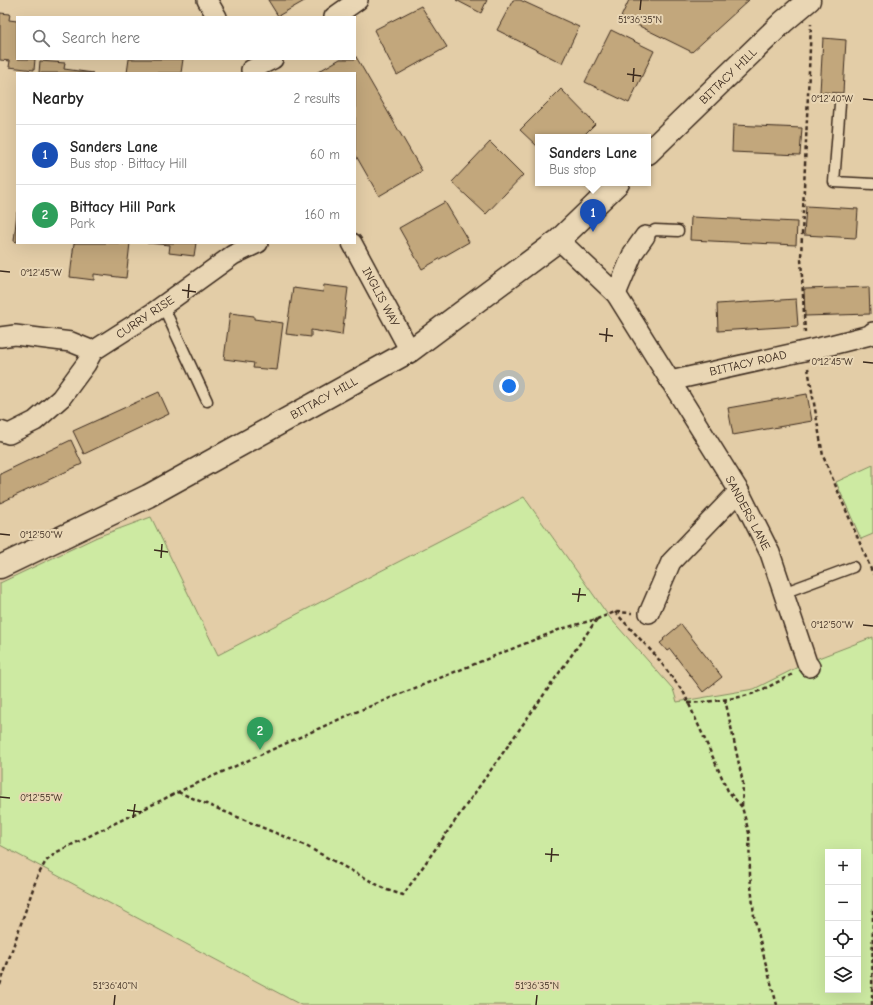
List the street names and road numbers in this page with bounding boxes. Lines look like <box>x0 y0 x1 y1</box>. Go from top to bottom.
street label: BITTACY HILL <box>696 45 760 107</box>
street label: INGLIS WAY <box>359 265 403 330</box>
street label: CURRY RISE <box>113 293 177 341</box>
street label: BITTACY ROAD <box>708 347 788 379</box>
street label: BITTACY HILL <box>288 374 360 422</box>
street label: SANDERS LANE <box>723 473 773 553</box>

